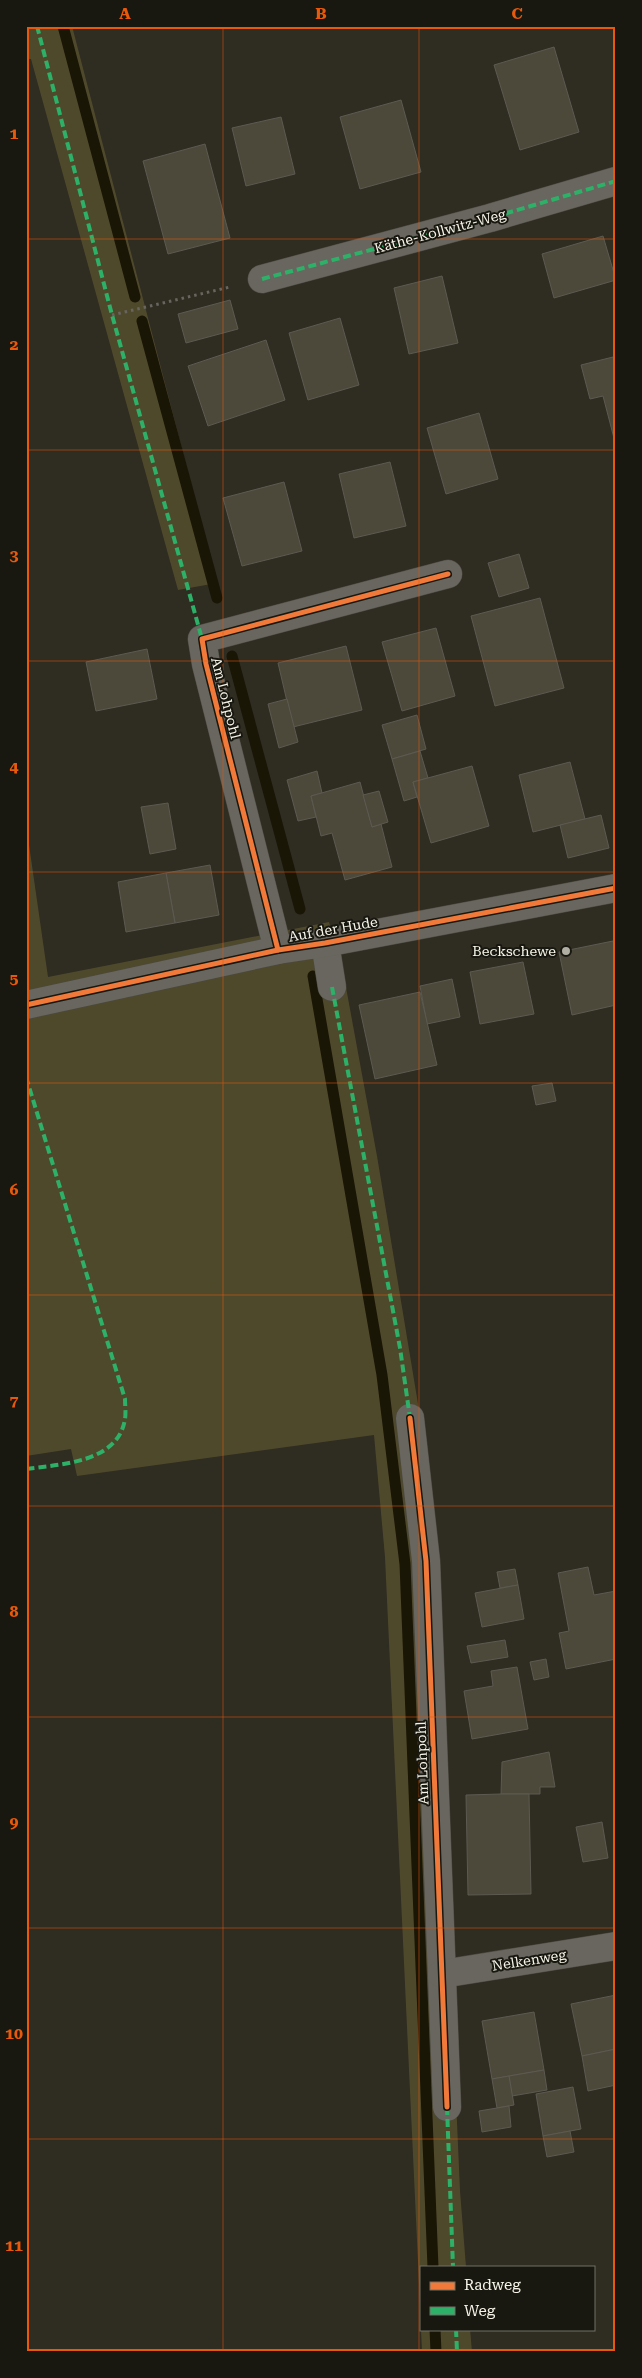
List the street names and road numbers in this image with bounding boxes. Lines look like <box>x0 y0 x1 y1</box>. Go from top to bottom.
street label: Käthe-Kollwitz-Weg <box>372 206 508 256</box>
street label: Am Lohpohl <box>208 656 244 741</box>
street label: Auf der Hude <box>287 913 379 945</box>
street label: Am Lohpohl <box>413 1720 431 1805</box>
street label: Nelkenweg <box>491 1946 567 1974</box>

